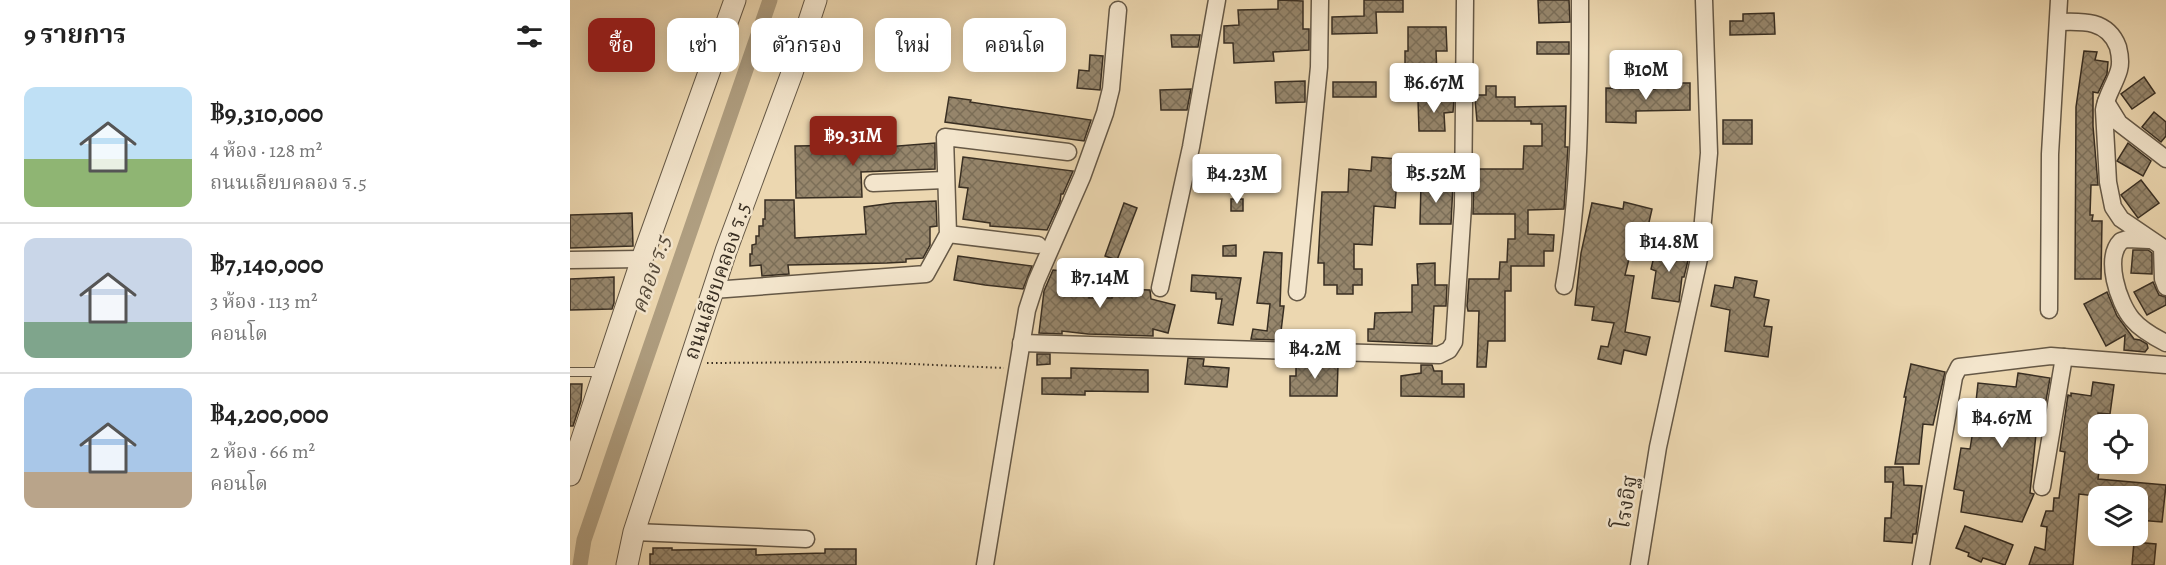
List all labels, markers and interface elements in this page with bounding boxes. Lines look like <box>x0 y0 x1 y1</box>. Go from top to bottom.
text: 9 รายการ <box>24 17 126 52</box>
chip: ซื้อ <box>588 18 655 72</box>
chip: เช่า <box>667 18 739 72</box>
chip: ตัวกรอง <box>751 18 863 72</box>
chip: ใหม่ <box>875 18 951 72</box>
chip: คอนโด <box>963 18 1066 72</box>
icon: filters <box>513 20 546 53</box>
pin: ฿10M <box>1610 50 1682 101</box>
text: ฿10M <box>1623 56 1669 83</box>
pin: ฿6.67M <box>1385 63 1483 114</box>
text: ฿6.67M <box>1404 69 1464 96</box>
text: ฿9,310,000 <box>210 96 323 131</box>
icon: home <box>72 111 144 183</box>
pin: ฿9.31M <box>804 116 902 167</box>
text: ฿9.31M <box>824 122 882 149</box>
text: 4 ห้อง · 128 m² <box>210 137 322 164</box>
pin: ฿5.52M <box>1387 153 1485 204</box>
pin: ฿4.23M <box>1188 154 1286 205</box>
text: ฿5.52M <box>1406 159 1466 186</box>
text: ฿4.23M <box>1206 160 1268 187</box>
text: ถนนเลียบคลอง ร.5 <box>210 169 367 196</box>
street label: ถนนเลียบคลอง ร.5 <box>677 199 757 363</box>
pin: ฿14.8M <box>1620 222 1718 273</box>
text: ฿14.8M <box>1639 228 1699 255</box>
water label: คลอง ร.5 <box>624 231 678 317</box>
text: ฿7,140,000 <box>210 247 323 282</box>
pin: ฿7.14M <box>1051 258 1149 309</box>
icon: home <box>72 262 144 334</box>
text: ฿7.14M <box>1071 264 1129 291</box>
text: 3 ห้อง · 113 m² <box>210 288 318 315</box>
text: คอนโด <box>210 320 268 347</box>
pin: ฿4.2M <box>1273 329 1357 380</box>
text: ฿4.2M <box>1289 335 1341 362</box>
text: ฿4,200,000 <box>210 397 329 432</box>
pin: ฿4.67M <box>1953 398 2051 449</box>
text: ฿4.67M <box>1972 404 2032 431</box>
icon: home <box>72 412 144 484</box>
map controls <box>2088 414 2148 546</box>
button: locate <box>2088 414 2148 474</box>
text: 2 ห้อง · 66 m² <box>210 438 315 465</box>
text: คอนโด <box>210 470 268 497</box>
street label: โรงอิฐ <box>1607 473 1644 531</box>
button: layers <box>2088 486 2148 546</box>

